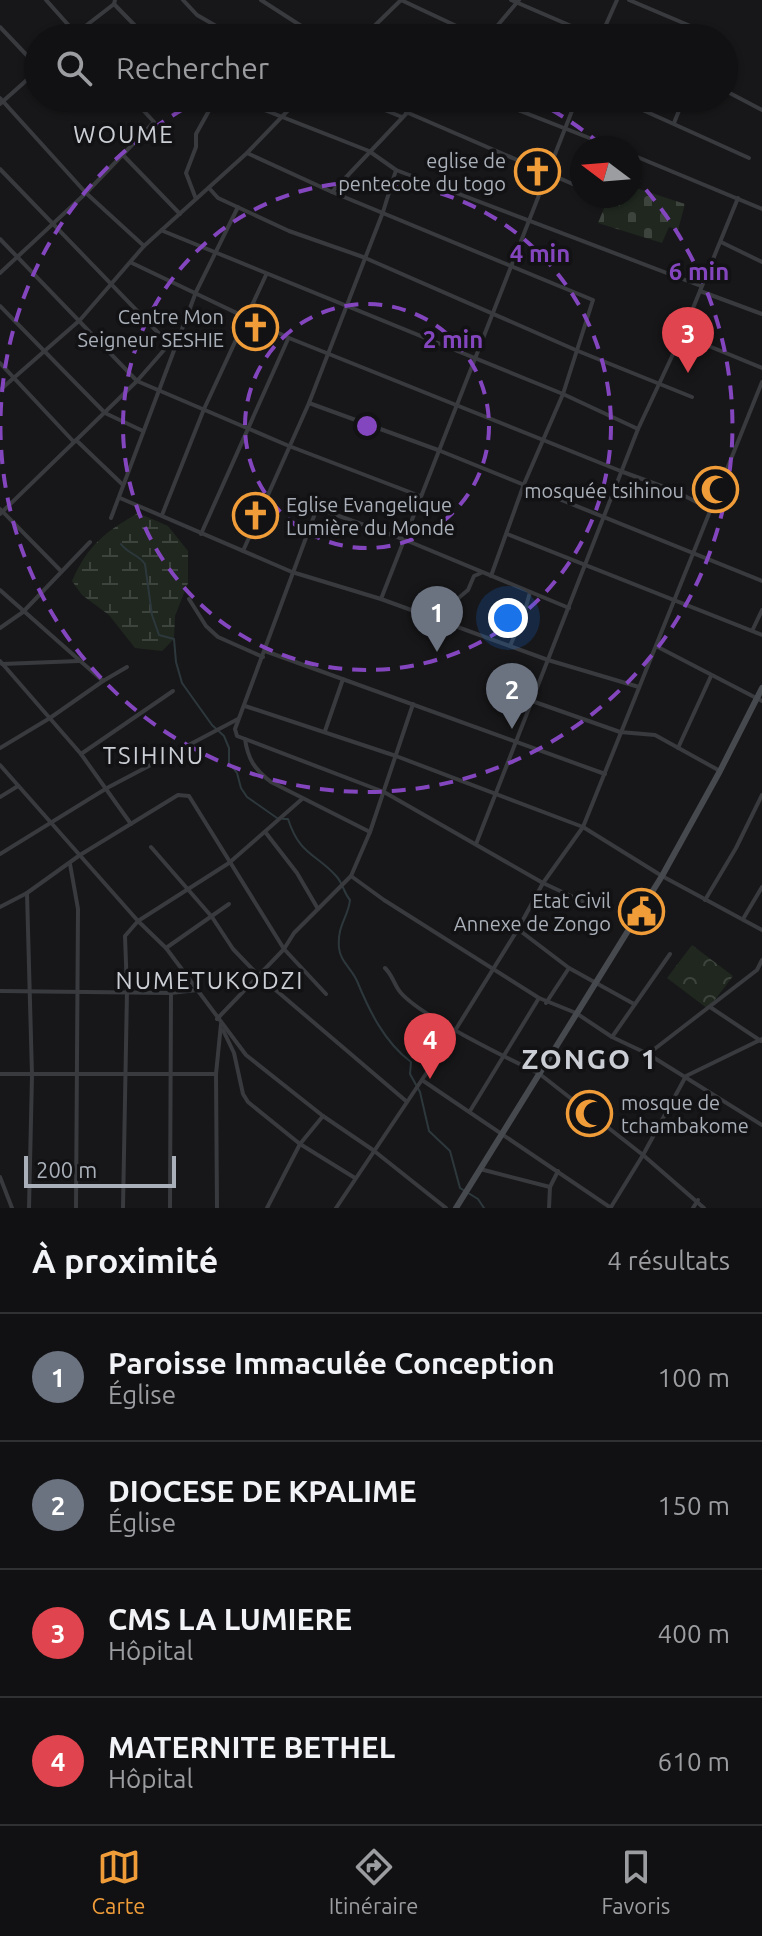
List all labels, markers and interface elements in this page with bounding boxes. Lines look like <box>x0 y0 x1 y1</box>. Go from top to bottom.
search box <box>24 24 738 112</box>
icon: search <box>52 46 96 90</box>
text: Rechercher <box>116 51 269 85</box>
district label: WOUME <box>73 121 175 148</box>
north arrow <box>570 136 642 208</box>
church icon: eglise de pentecote du togo <box>513 148 561 196</box>
place label: eglise de pentecote du togo <box>338 149 506 195</box>
text: 4 min <box>510 240 570 267</box>
text: 6 min <box>669 258 729 285</box>
church icon: Centre Mon Seigneur SESHIE <box>231 303 279 351</box>
place label: Centre Mon Seigneur SESHIE <box>78 305 224 351</box>
pin: 3 <box>662 307 714 373</box>
text: 2 min <box>423 326 483 353</box>
centre of rings <box>353 412 381 440</box>
mosque icon: mosquée tsihinou <box>691 466 739 514</box>
place label: mosquée tsihinou <box>524 479 684 502</box>
church icon: Eglise Evangelique Lumière du Monde <box>231 491 279 539</box>
place label: Eglise Evangelique Lumière du Monde <box>286 493 455 539</box>
pin: 1 <box>411 586 463 652</box>
your location <box>488 598 528 638</box>
pin: 2 <box>486 663 538 729</box>
district label: TSIHINU <box>103 742 205 769</box>
public building icon: Etat Civil Annexe de Zongo <box>618 888 666 936</box>
place label: Etat Civil Annexe de Zongo <box>454 889 611 935</box>
district label: NUMETUKODZI <box>116 967 304 994</box>
pin: 4 <box>404 1013 456 1079</box>
district label: ZONGO 1 <box>521 1043 659 1074</box>
mosque icon: mosque de tchambakome <box>566 1090 614 1138</box>
place label: mosque de tchambakome <box>621 1091 749 1137</box>
scale bar <box>24 1152 176 1188</box>
text: 200 m <box>36 1157 97 1182</box>
text: À proximité <box>32 1241 218 1279</box>
text: 4 résultats <box>607 1246 730 1275</box>
text: Paroisse Immaculée Conception <box>108 1346 555 1380</box>
text: 1 <box>51 1363 65 1392</box>
text: 100 m <box>658 1363 730 1392</box>
text: Église <box>108 1380 176 1409</box>
text: DIOCESE DE KPALIME <box>108 1474 417 1508</box>
text: 2 <box>51 1491 65 1520</box>
text: 150 m <box>658 1491 730 1520</box>
text: Église <box>108 1508 176 1537</box>
text: CMS LA LUMIERE <box>108 1602 352 1636</box>
text: 3 <box>51 1619 65 1648</box>
text: 400 m <box>658 1619 730 1648</box>
text: Hôpital <box>108 1636 193 1665</box>
text: MATERNITE BETHEL <box>108 1730 395 1764</box>
text: 4 <box>51 1747 65 1776</box>
text: 610 m <box>658 1747 730 1776</box>
text: Hôpital <box>108 1764 193 1793</box>
tab: Carte <box>92 1845 145 1918</box>
tab: Itinéraire <box>329 1845 418 1918</box>
tab: Favoris <box>602 1845 670 1918</box>

